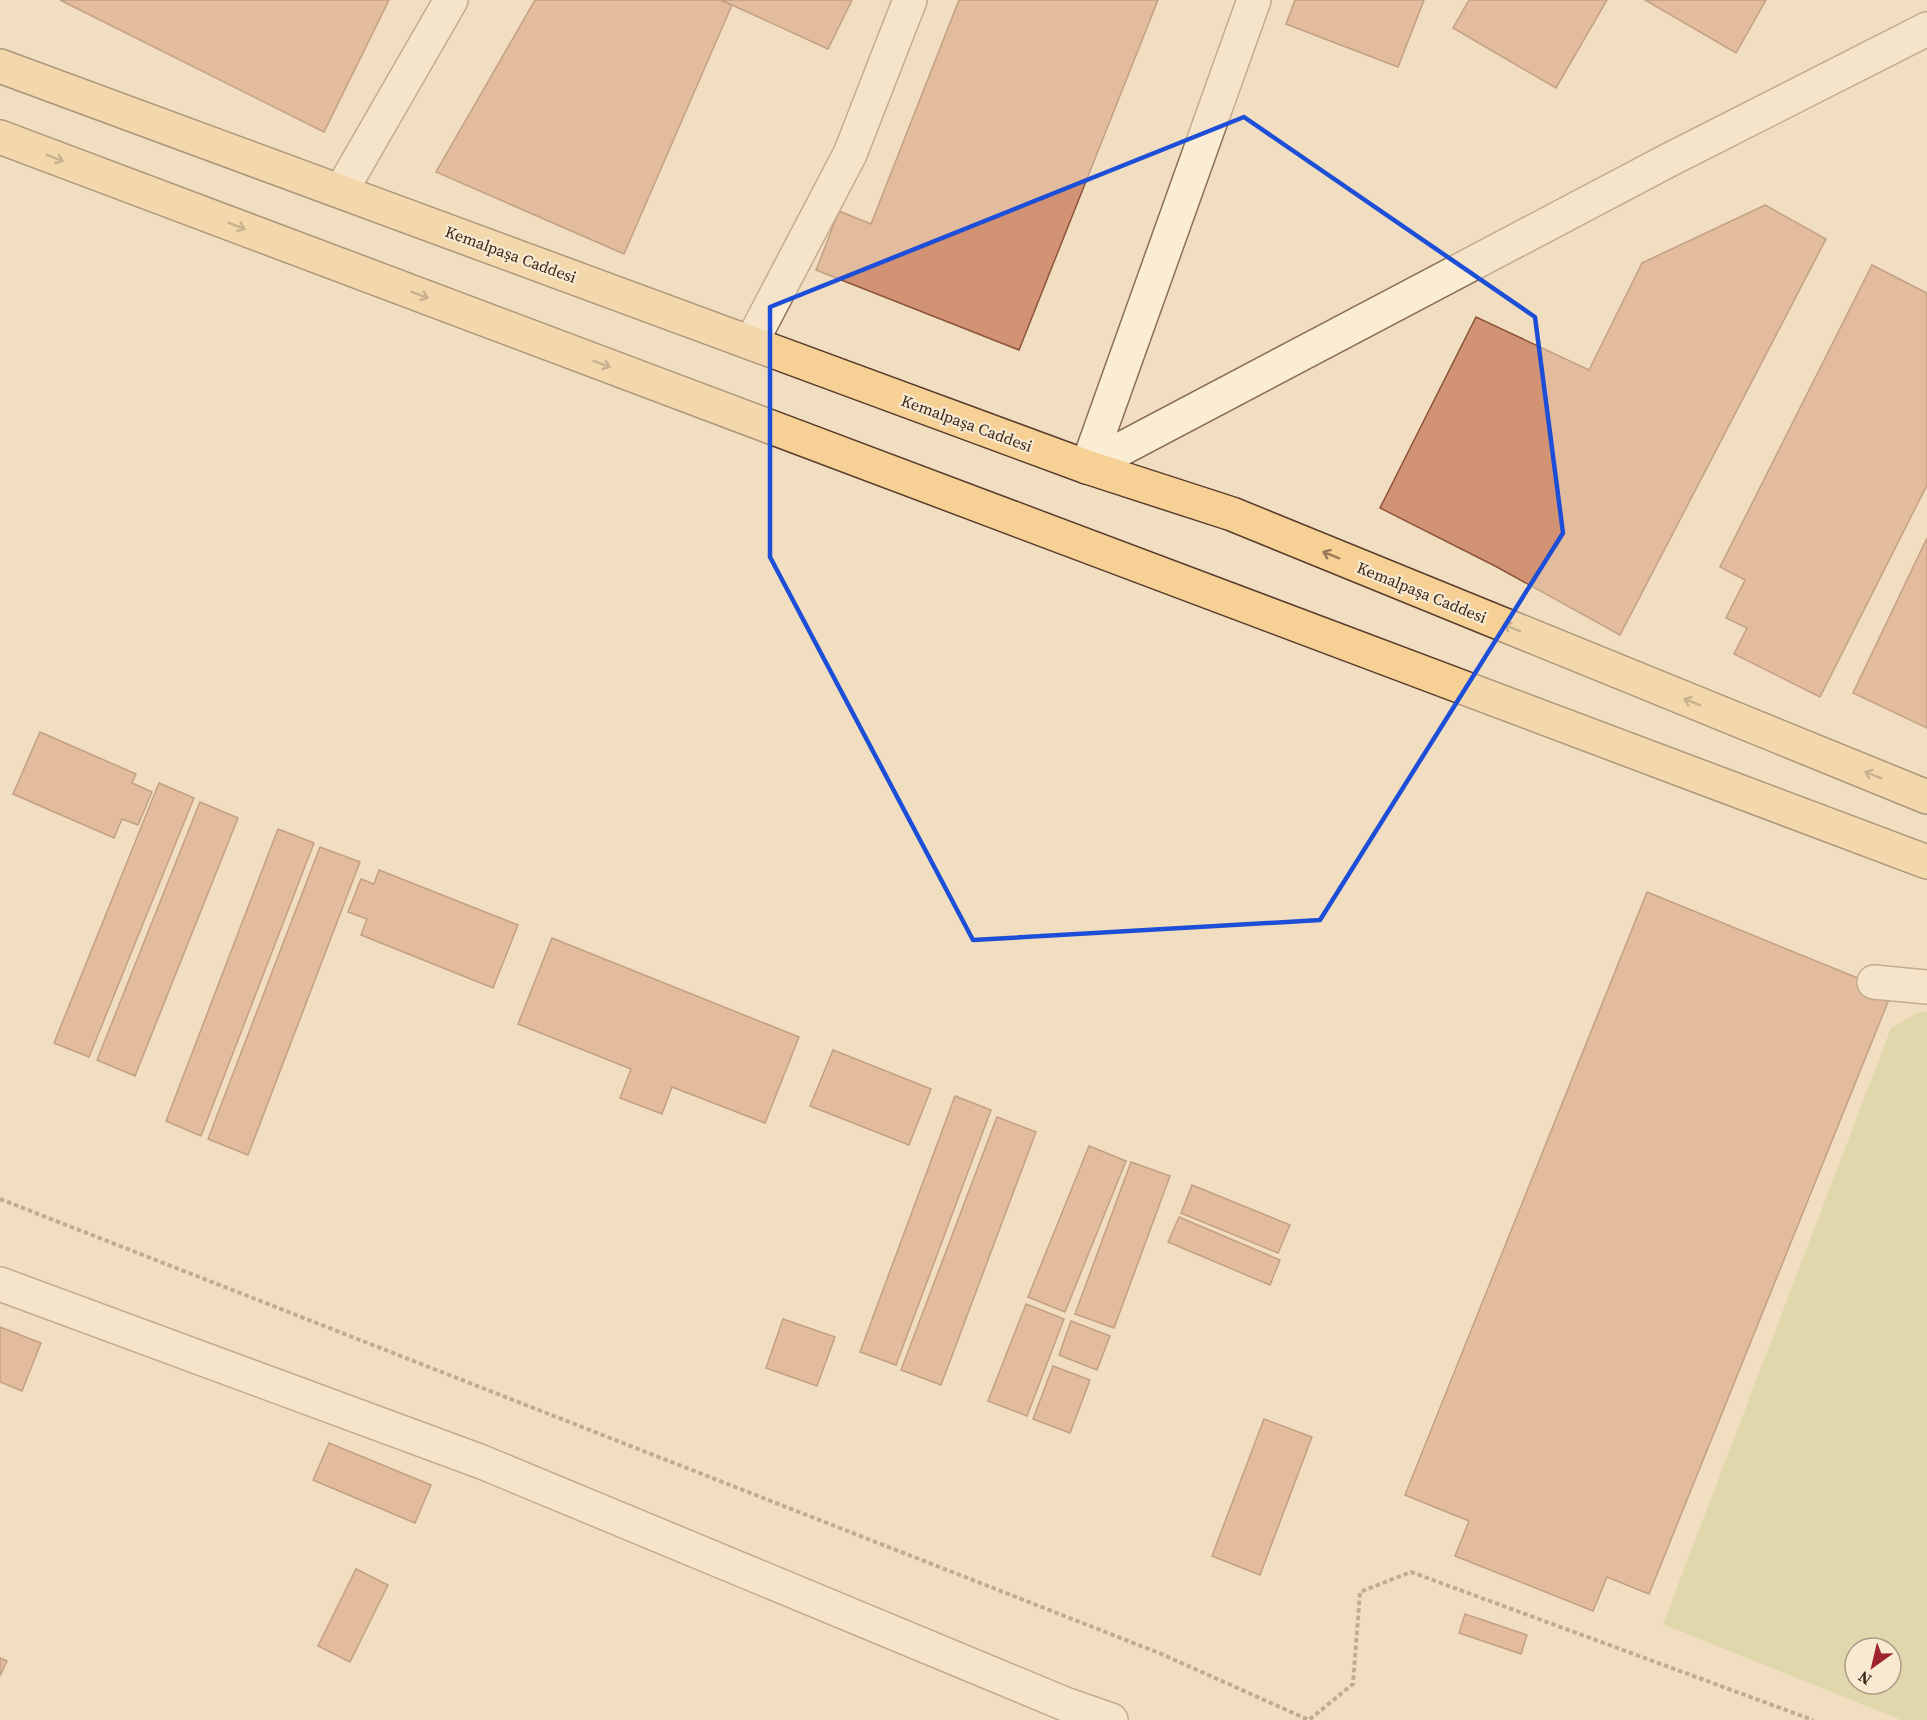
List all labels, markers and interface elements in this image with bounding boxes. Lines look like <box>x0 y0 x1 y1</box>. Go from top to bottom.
one-way arrow <box>45 153 64 164</box>
street label: Kemalpaşa Caddesi <box>442 220 580 288</box>
one-way arrow <box>227 222 246 233</box>
one-way arrow <box>410 290 429 301</box>
one-way arrow <box>592 359 611 370</box>
street label: Kemalpaşa Caddesi <box>898 389 1036 457</box>
one-way arrow <box>1322 549 1341 560</box>
street label: Kemalpaşa Caddesi <box>1354 556 1490 628</box>
one-way arrow <box>1503 622 1521 633</box>
one-way arrow <box>1683 696 1702 707</box>
one-way arrow <box>1864 769 1883 780</box>
north arrow <box>1843 1636 1903 1696</box>
text: N <box>1853 1666 1876 1691</box>

